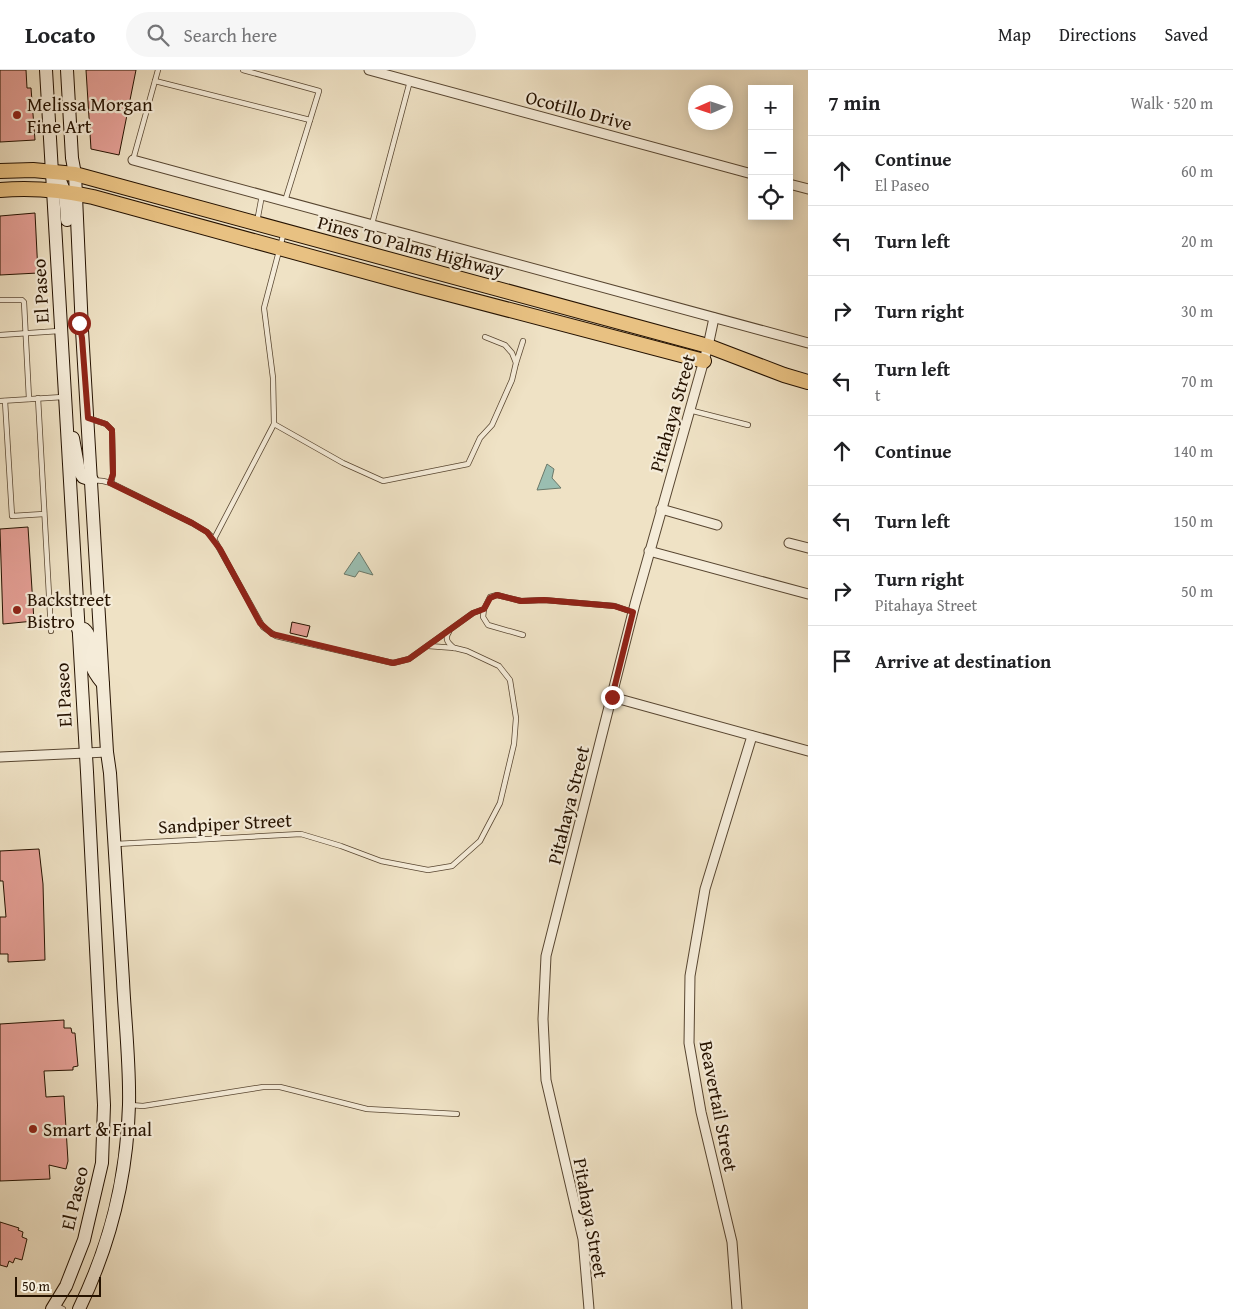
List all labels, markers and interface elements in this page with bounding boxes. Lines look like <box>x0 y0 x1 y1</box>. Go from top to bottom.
search box <box>126 12 476 57</box>
text: Locato <box>25 17 96 52</box>
icon: search <box>144 21 172 49</box>
text: Search here <box>184 21 277 49</box>
text: Map <box>998 21 1031 48</box>
text: Directions <box>1059 21 1136 48</box>
text: Saved <box>1164 21 1208 48</box>
street label: Ocotillo Drive <box>523 82 635 138</box>
north arrow <box>688 85 733 130</box>
map controls <box>748 85 793 220</box>
button: + <box>748 85 793 130</box>
text: 7 min <box>828 87 880 118</box>
place label: Melissa Morgan Fine Art <box>27 90 153 140</box>
text: Walk · 520 m <box>1130 91 1213 115</box>
marker: Melissa Morgan Fine Art <box>11 109 23 121</box>
button: − <box>748 130 793 175</box>
text: Continue <box>875 145 952 173</box>
icon: ahead <box>828 157 856 185</box>
text: 60 m <box>1181 159 1213 183</box>
text: El Paseo <box>875 173 929 197</box>
button: locate <box>748 175 793 220</box>
street label: Pines To Palms Highway <box>315 208 508 285</box>
icon: left <box>828 227 856 255</box>
text: Turn left <box>875 227 950 255</box>
text: 20 m <box>1181 229 1213 253</box>
street label: El Paseo <box>24 258 56 324</box>
icon: right <box>828 297 856 325</box>
text: Turn right <box>875 297 964 325</box>
text: 30 m <box>1181 299 1213 323</box>
route start <box>68 312 91 335</box>
street label: Pitahaya Street <box>642 351 702 475</box>
text: Turn left <box>875 355 950 383</box>
icon: left <box>828 367 856 395</box>
text: 70 m <box>1181 369 1213 393</box>
text: t <box>875 383 881 407</box>
icon: ahead <box>828 437 856 465</box>
text: Continue <box>875 437 952 465</box>
text: 140 m <box>1173 439 1213 463</box>
icon: left <box>828 507 856 535</box>
text: Turn left <box>875 507 950 535</box>
text: 150 m <box>1173 509 1213 533</box>
text: Turn right <box>875 565 964 593</box>
icon: right <box>828 577 856 605</box>
text: 50 m <box>1181 579 1213 603</box>
place label: Backstreet Bistro <box>27 585 111 635</box>
text: Pitahaya Street <box>875 593 977 617</box>
marker: Backstreet Bistro <box>11 604 23 616</box>
icon: arrive <box>828 647 856 675</box>
text: Arrive at destination <box>875 647 1051 675</box>
street label: El Paseo <box>47 662 79 728</box>
route end <box>601 686 624 709</box>
street label: Pitahaya Street <box>540 742 596 867</box>
street label: Sandpiper Street <box>157 806 293 840</box>
street label: Beavertail Street <box>693 1038 745 1174</box>
place label: Smart & Final <box>43 1115 152 1143</box>
marker: Smart & Final <box>27 1123 39 1135</box>
street label: Pitahaya Street <box>567 1156 615 1280</box>
street label: El Paseo <box>53 1163 95 1233</box>
scale bar <box>15 1274 101 1297</box>
text: 50 m <box>22 1276 50 1296</box>

